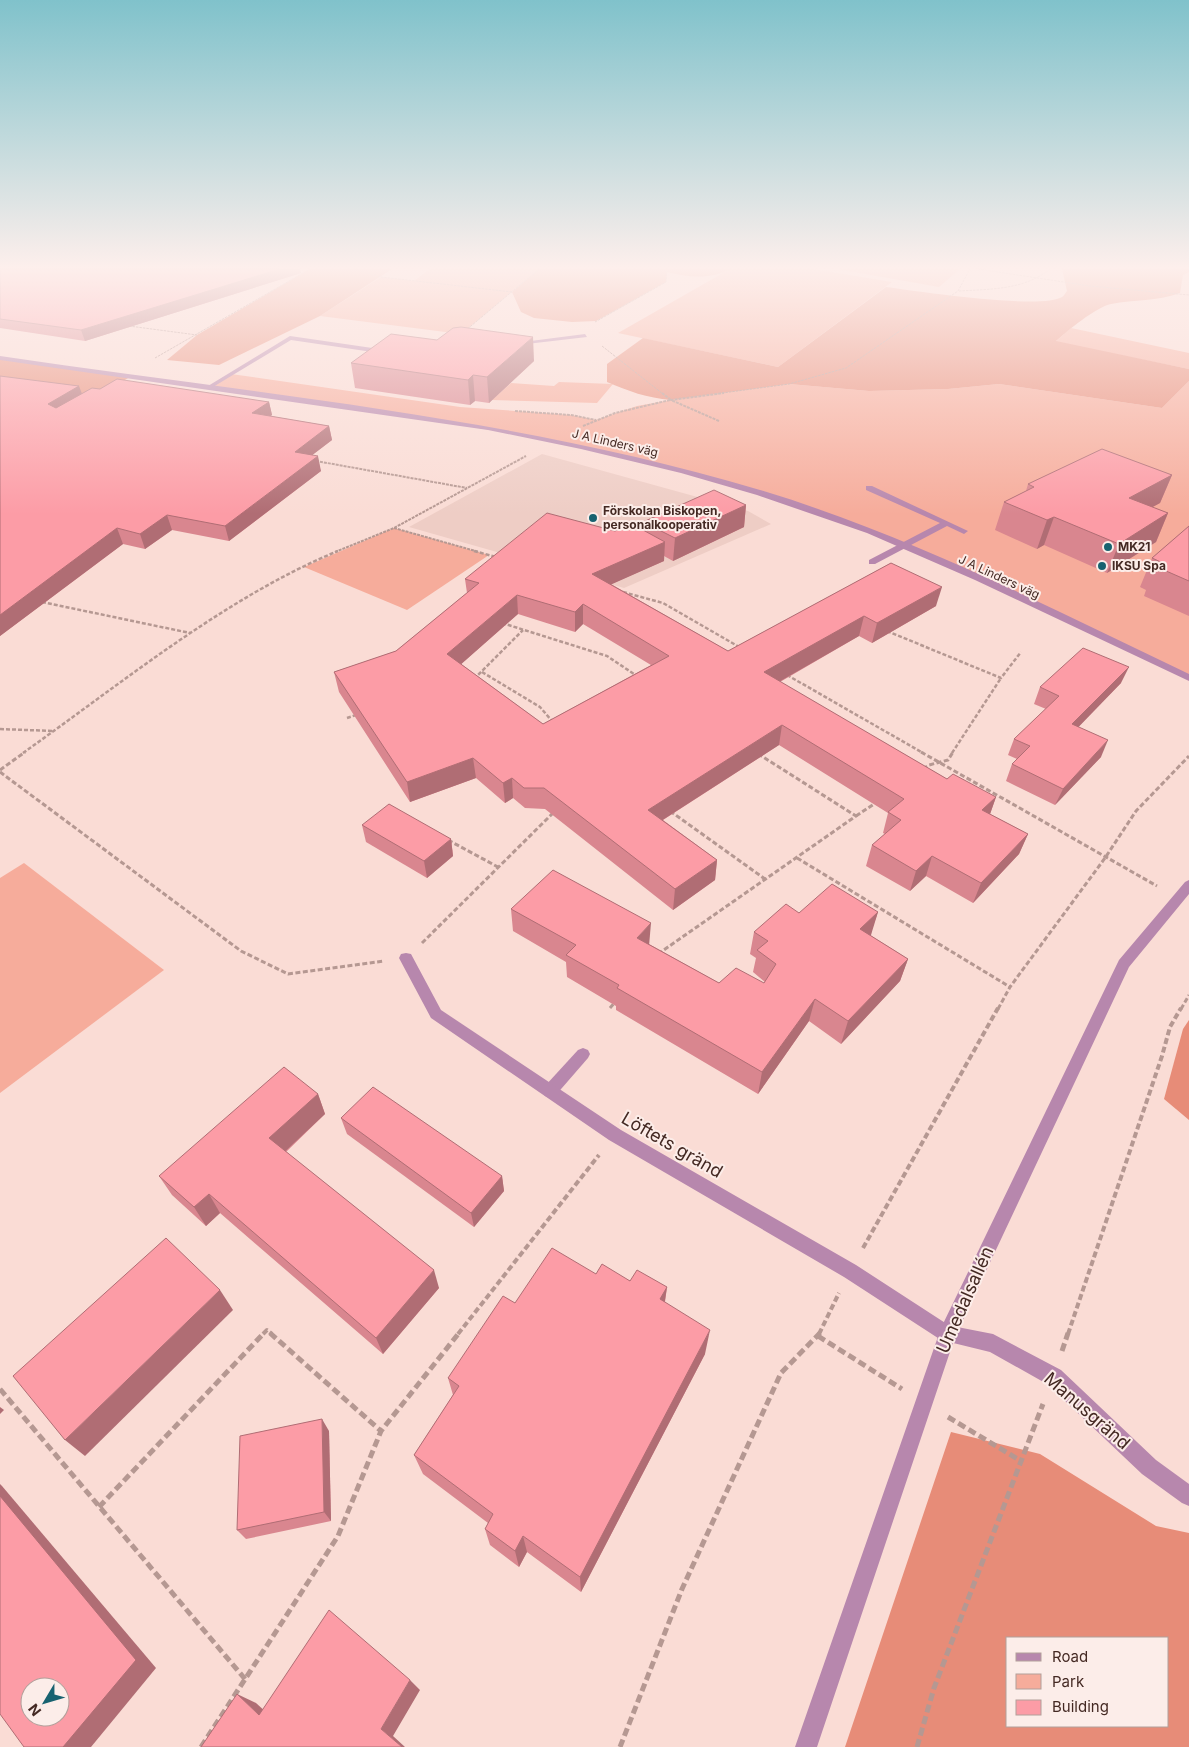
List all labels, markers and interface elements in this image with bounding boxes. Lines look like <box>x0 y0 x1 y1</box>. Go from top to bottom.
street label: J A Linders väg <box>571 425 660 460</box>
place label: Förskolan Biskopen, personalkooperativ <box>603 503 721 532</box>
marker: Förskolan Biskopen, personalkooperativ <box>587 512 599 524</box>
place label: MK21 <box>1118 539 1151 554</box>
marker: MK21 <box>1102 541 1114 553</box>
street label: J A Linders väg <box>956 551 1042 602</box>
place label: IKSU Spa <box>1112 558 1166 573</box>
marker: IKSU Spa <box>1096 560 1108 572</box>
street label: Löftets gränd <box>618 1107 726 1182</box>
street label: Umedalsallén <box>932 1243 997 1356</box>
street label: Manusgränd <box>1040 1368 1134 1454</box>
legend <box>1006 1637 1169 1727</box>
text: Road <box>1052 1647 1088 1666</box>
text: Park <box>1052 1672 1085 1691</box>
north arrow <box>20 1677 70 1727</box>
text: Building <box>1052 1697 1109 1716</box>
text: N <box>24 1701 44 1720</box>

